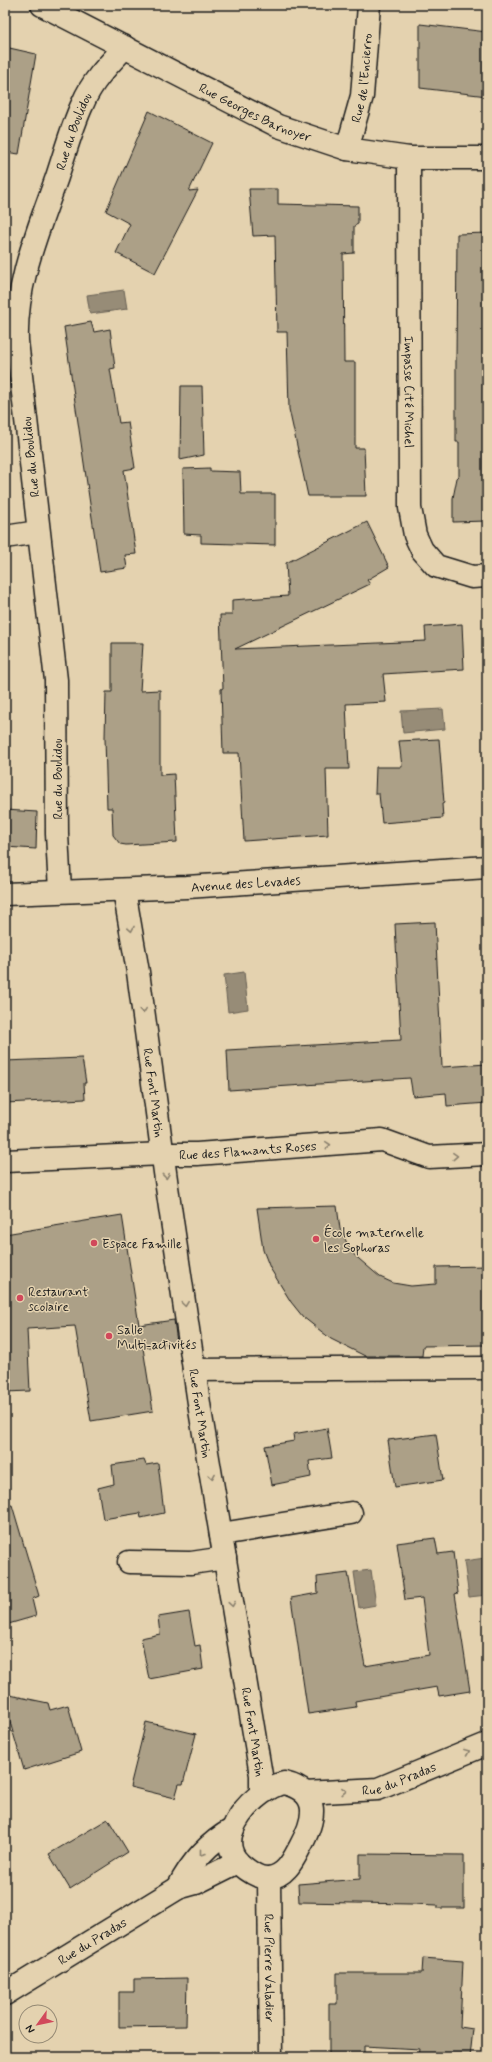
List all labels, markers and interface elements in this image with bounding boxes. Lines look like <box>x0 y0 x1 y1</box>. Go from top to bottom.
street label: Rue de l'Encierro <box>348 33 377 125</box>
street label: Rue Georges Barnoyer <box>196 80 314 147</box>
street label: Rue du Boulidou <box>53 89 97 172</box>
street label: Impasse Cité Michel <box>400 336 417 448</box>
street label: Rue du Boulidou <box>19 415 44 498</box>
street label: Rue du Boulidou <box>50 738 67 820</box>
street label: Avenue des Levades <box>191 872 301 897</box>
one-way arrow <box>126 926 134 932</box>
one-way arrow <box>139 1007 148 1014</box>
street label: Rue Font Martin <box>138 1047 167 1139</box>
street label: Rue des Flamants Roses <box>179 1138 317 1164</box>
one-way arrow <box>325 1140 331 1149</box>
one-way arrow <box>452 1151 458 1160</box>
one-way arrow <box>161 1173 170 1179</box>
place label: École maternelle les Sophoras <box>324 1224 424 1257</box>
marker: École maternelle les Sophoras <box>311 1234 321 1244</box>
place label: Espace Famille <box>102 1236 182 1253</box>
marker: Espace Famille <box>89 1238 99 1248</box>
place label: Restaurant scolaire <box>28 1284 88 1316</box>
marker: Restaurant scolaire <box>15 1293 25 1303</box>
one-way arrow <box>180 1301 189 1307</box>
place label: Salle Multi-activités <box>117 1322 197 1354</box>
marker: Salle Multi-activités <box>104 1331 114 1341</box>
street label: Rue Font Martin <box>184 1368 215 1459</box>
one-way arrow <box>207 1473 216 1479</box>
one-way arrow <box>227 1601 236 1607</box>
street label: Rue Font Martin <box>237 1686 268 1778</box>
one-way arrow <box>462 1749 470 1757</box>
street label: Rue du Pradas <box>362 1759 439 1800</box>
one-way arrow <box>341 1787 347 1796</box>
one-way arrow <box>200 1848 207 1855</box>
street label: Rue du Pradas <box>55 1914 131 1970</box>
street label: Rue Pierre Valadier <box>259 1914 278 2023</box>
north arrow <box>18 2004 58 2044</box>
text: N <box>23 2022 38 2036</box>

